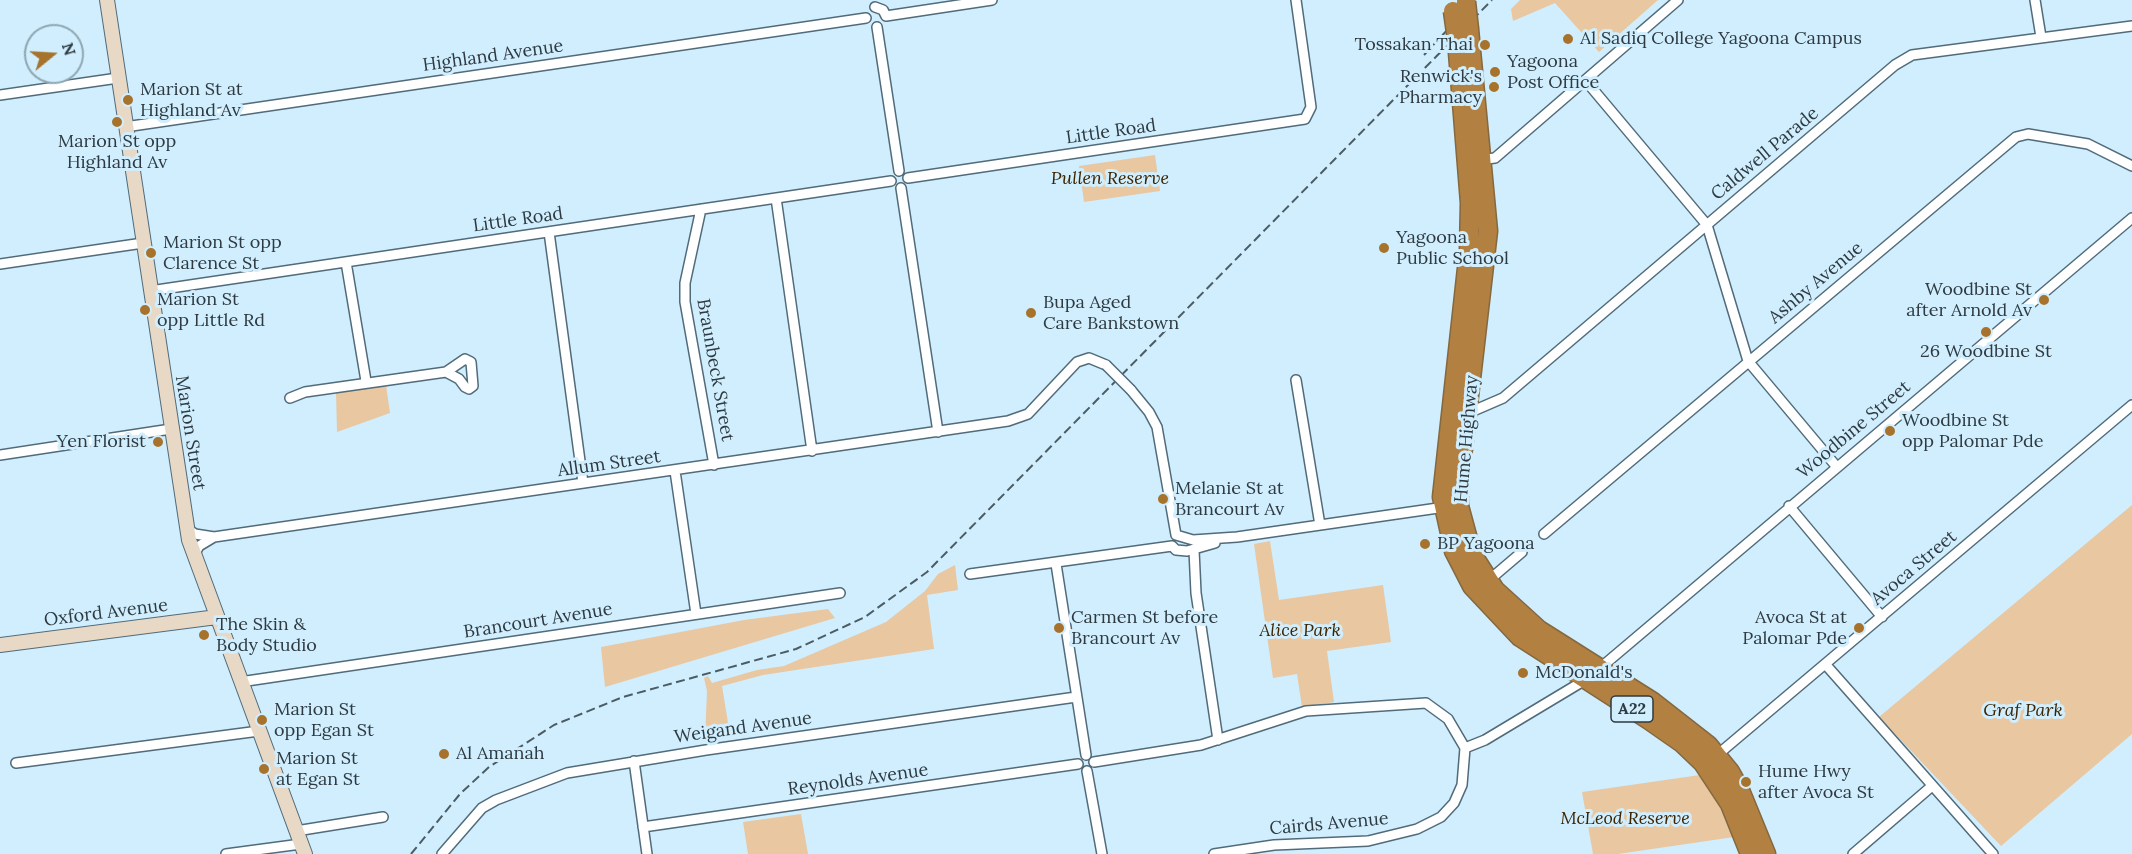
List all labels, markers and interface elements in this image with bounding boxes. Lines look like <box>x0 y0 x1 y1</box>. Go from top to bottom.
north arrow <box>24 24 84 84</box>
place label: Al Sadiq College Yagoona Campus <box>1580 28 1862 50</box>
marker: Al Sadiq College Yagoona Campus <box>1561 32 1575 46</box>
place label: Tossakan Thai <box>1355 34 1473 56</box>
street label: Highland Avenue <box>421 35 565 77</box>
marker: Tossakan Thai <box>1478 38 1492 52</box>
text: N <box>58 40 81 58</box>
place label: Yagoona Post Office <box>1507 51 1599 94</box>
marker: Yagoona Post Office <box>1488 65 1502 79</box>
place label: Renwick's Pharmacy <box>1399 66 1482 109</box>
place label: Marion St at Highland Av <box>140 79 243 122</box>
marker: Renwick's Pharmacy <box>1487 80 1501 94</box>
marker: Marion St at Highland Av <box>121 93 135 107</box>
street label: Caldwell Parade <box>1707 103 1823 205</box>
marker: Marion St opp Highland Av <box>110 115 124 129</box>
street label: Little Road <box>1064 115 1158 149</box>
place label: Marion St opp Highland Av <box>58 131 176 174</box>
park label: Pullen Reserve <box>1051 168 1169 190</box>
street label: Little Road <box>471 203 565 237</box>
place label: Yagoona Public School <box>1396 227 1509 270</box>
place label: Marion St opp Clarence St <box>163 232 282 274</box>
street label: Ashby Avenue <box>1765 237 1867 329</box>
marker: Yagoona Public School <box>1377 241 1391 255</box>
marker: Marion St opp Clarence St <box>144 246 158 260</box>
place label: Woodbine St after Arnold Av <box>1906 279 2032 322</box>
place label: Marion St opp Little Rd <box>157 289 265 332</box>
place label: Bupa Aged Care Bankstown <box>1043 292 1179 334</box>
marker: Woodbine St after Arnold Av <box>2037 293 2051 307</box>
street label: Braunbeck Street <box>692 297 738 443</box>
marker: Marion St opp Little Rd <box>138 303 152 317</box>
marker: Bupa Aged Care Bankstown <box>1024 306 1038 320</box>
marker: 26 Woodbine St <box>1979 325 1993 339</box>
place label: 26 Woodbine St <box>1920 341 2052 363</box>
street label: Marion Street <box>170 374 210 492</box>
street label: Hume Highway <box>1451 374 1483 504</box>
street label: Woodbine Street <box>1793 376 1915 484</box>
place label: Woodbine St opp Palomar Pde <box>1902 410 2043 452</box>
marker: Woodbine St opp Palomar Pde <box>1883 424 1897 438</box>
place label: Yen Florist <box>57 431 146 453</box>
marker: Yen Florist <box>151 435 165 449</box>
street label: Allum Street <box>556 446 662 482</box>
place label: Melanie St at Brancourt Av <box>1175 478 1284 520</box>
marker: Melanie St at Brancourt Av <box>1156 492 1170 506</box>
street label: Avoca Street <box>1867 526 1961 610</box>
place label: BP Yagoona <box>1437 533 1535 555</box>
marker: BP Yagoona <box>1418 537 1432 551</box>
street label: Oxford Avenue <box>43 595 169 631</box>
street label: Brancourt Avenue <box>462 599 614 643</box>
place label: Carmen St before Brancourt Av <box>1071 607 1218 650</box>
place label: Avoca St at Palomar Pde <box>1742 607 1847 650</box>
place label: The Skin & Body Studio <box>216 614 317 656</box>
park label: Alice Park <box>1259 620 1341 642</box>
marker: Carmen St before Brancourt Av <box>1052 621 1066 635</box>
marker: Avoca St at Palomar Pde <box>1852 621 1866 635</box>
marker: The Skin & Body Studio <box>197 628 211 642</box>
place label: McDonald's <box>1535 662 1633 684</box>
marker: McDonald's <box>1516 666 1530 680</box>
road number: A22 <box>1611 696 1653 722</box>
place label: Marion St opp Egan St <box>274 699 374 742</box>
park label: Graf Park <box>1983 700 2063 722</box>
street label: Weigand Avenue <box>673 708 813 748</box>
marker: Marion St opp Egan St <box>255 713 269 727</box>
place label: Al Amanah <box>456 743 545 765</box>
marker: Al Amanah <box>437 747 451 761</box>
place label: Marion St at Egan St <box>276 748 360 790</box>
street label: Reynolds Avenue <box>786 759 930 801</box>
place label: Hume Hwy after Avoca St <box>1758 761 1874 804</box>
marker: Marion St at Egan St <box>257 762 271 776</box>
marker: Hume Hwy after Avoca St <box>1739 775 1753 789</box>
street label: Cairds Avenue <box>1269 808 1389 840</box>
park label: McLeod Reserve <box>1560 808 1690 830</box>

